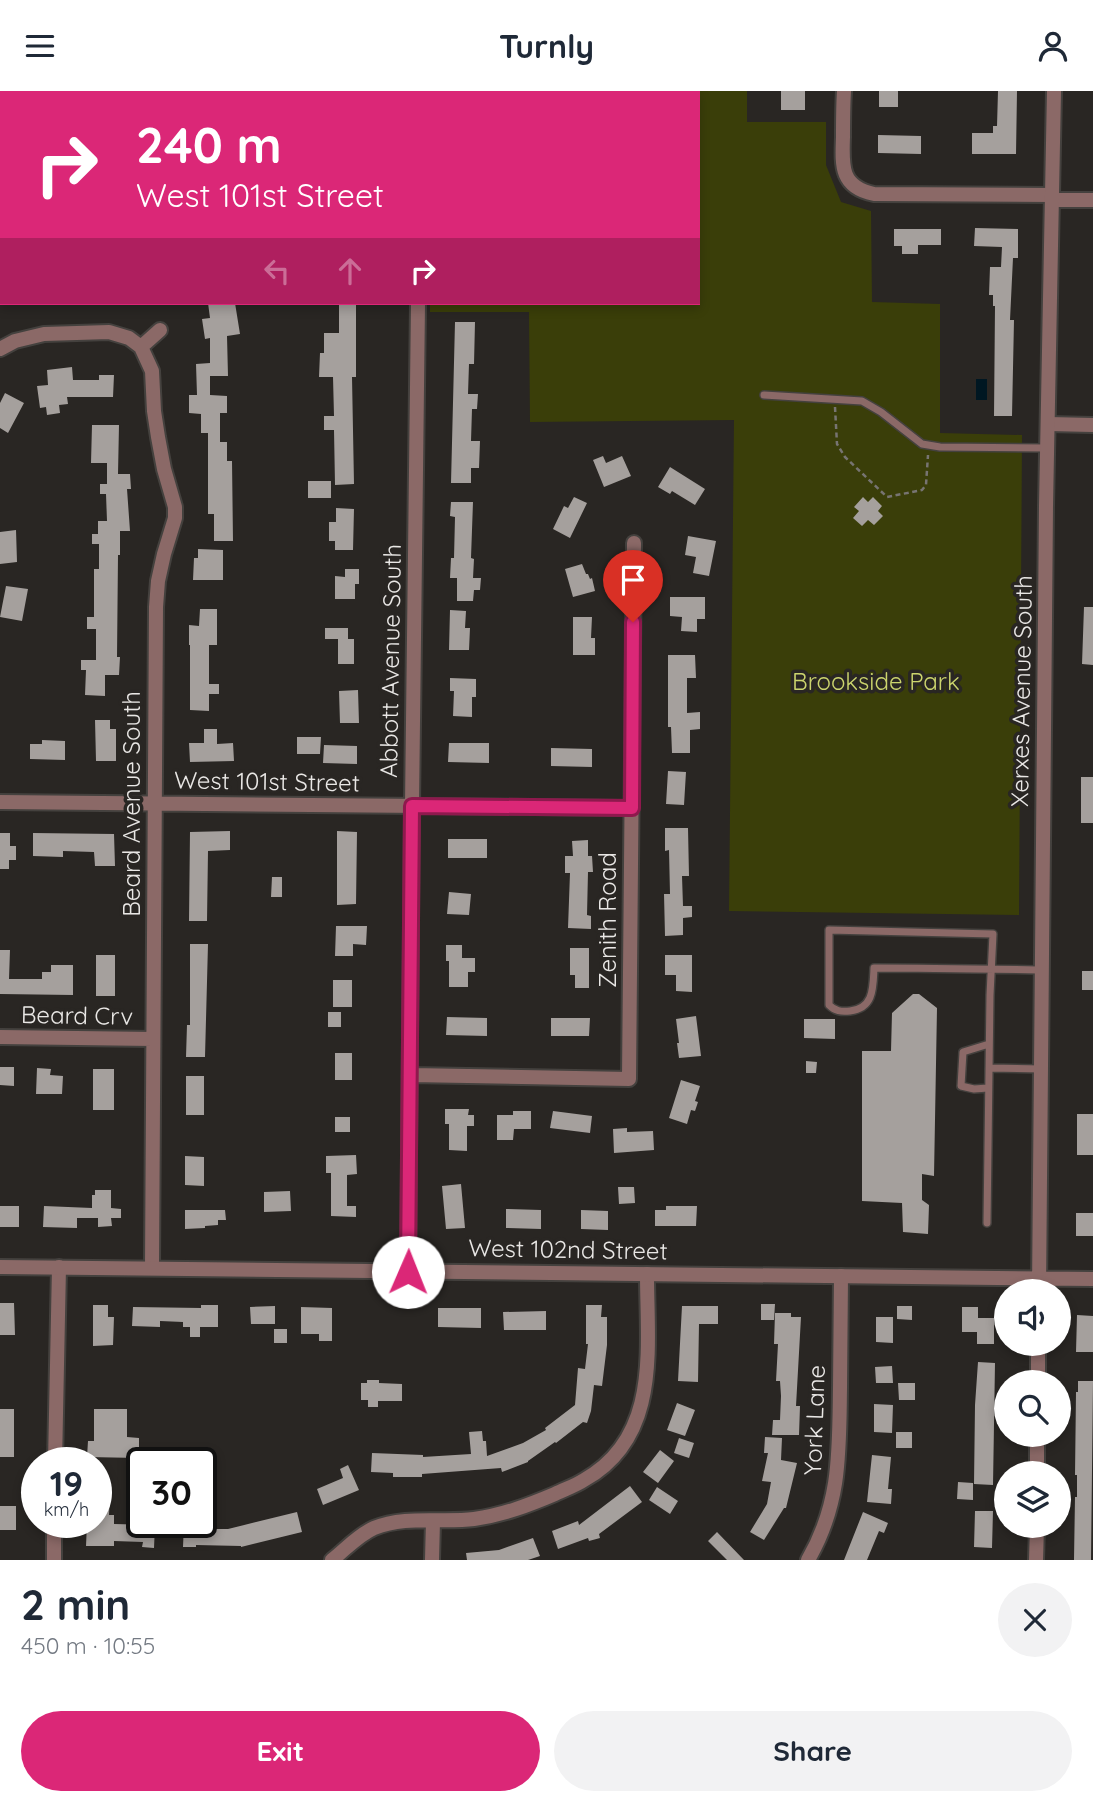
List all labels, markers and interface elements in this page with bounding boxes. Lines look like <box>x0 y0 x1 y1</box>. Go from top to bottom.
text: Turnly <box>499 26 594 66</box>
icon: menu <box>21 27 59 65</box>
icon: person <box>1034 27 1072 65</box>
text: 240 m <box>136 114 282 175</box>
icon: right <box>21 119 112 210</box>
text: West 101st Street <box>136 175 384 215</box>
icon: left <box>258 252 296 290</box>
icon: ahead <box>331 252 369 290</box>
icon: right <box>404 252 442 290</box>
street label: Abbott Avenue South <box>373 544 407 778</box>
pin <box>603 550 663 622</box>
icon: arrive <box>614 561 652 599</box>
street label: Xerxes Avenue South <box>1004 575 1038 807</box>
park label: Brookside Park <box>792 666 960 696</box>
street label: Beard Avenue South <box>116 691 146 917</box>
street label: West 101st Street <box>174 764 360 798</box>
street label: Zenith Road <box>592 852 622 988</box>
street label: Beard Crv <box>21 999 133 1031</box>
street label: West 102nd Street <box>468 1232 668 1266</box>
position arrow <box>371 1235 445 1309</box>
map controls <box>994 1279 1071 1538</box>
button: sound <box>994 1279 1071 1356</box>
street label: York Lane <box>797 1364 831 1476</box>
button: search <box>994 1370 1071 1447</box>
speed limit sign: 30 <box>126 1447 217 1538</box>
text: 19 <box>50 1461 83 1505</box>
button: layers <box>994 1461 1071 1538</box>
text: km/h <box>44 1498 89 1521</box>
text: 2 min <box>21 1578 130 1631</box>
button: close <box>998 1583 1072 1657</box>
text: 450 m · 10:55 <box>21 1631 155 1660</box>
button: Exit <box>21 1711 540 1791</box>
button: Share <box>554 1711 1072 1791</box>

